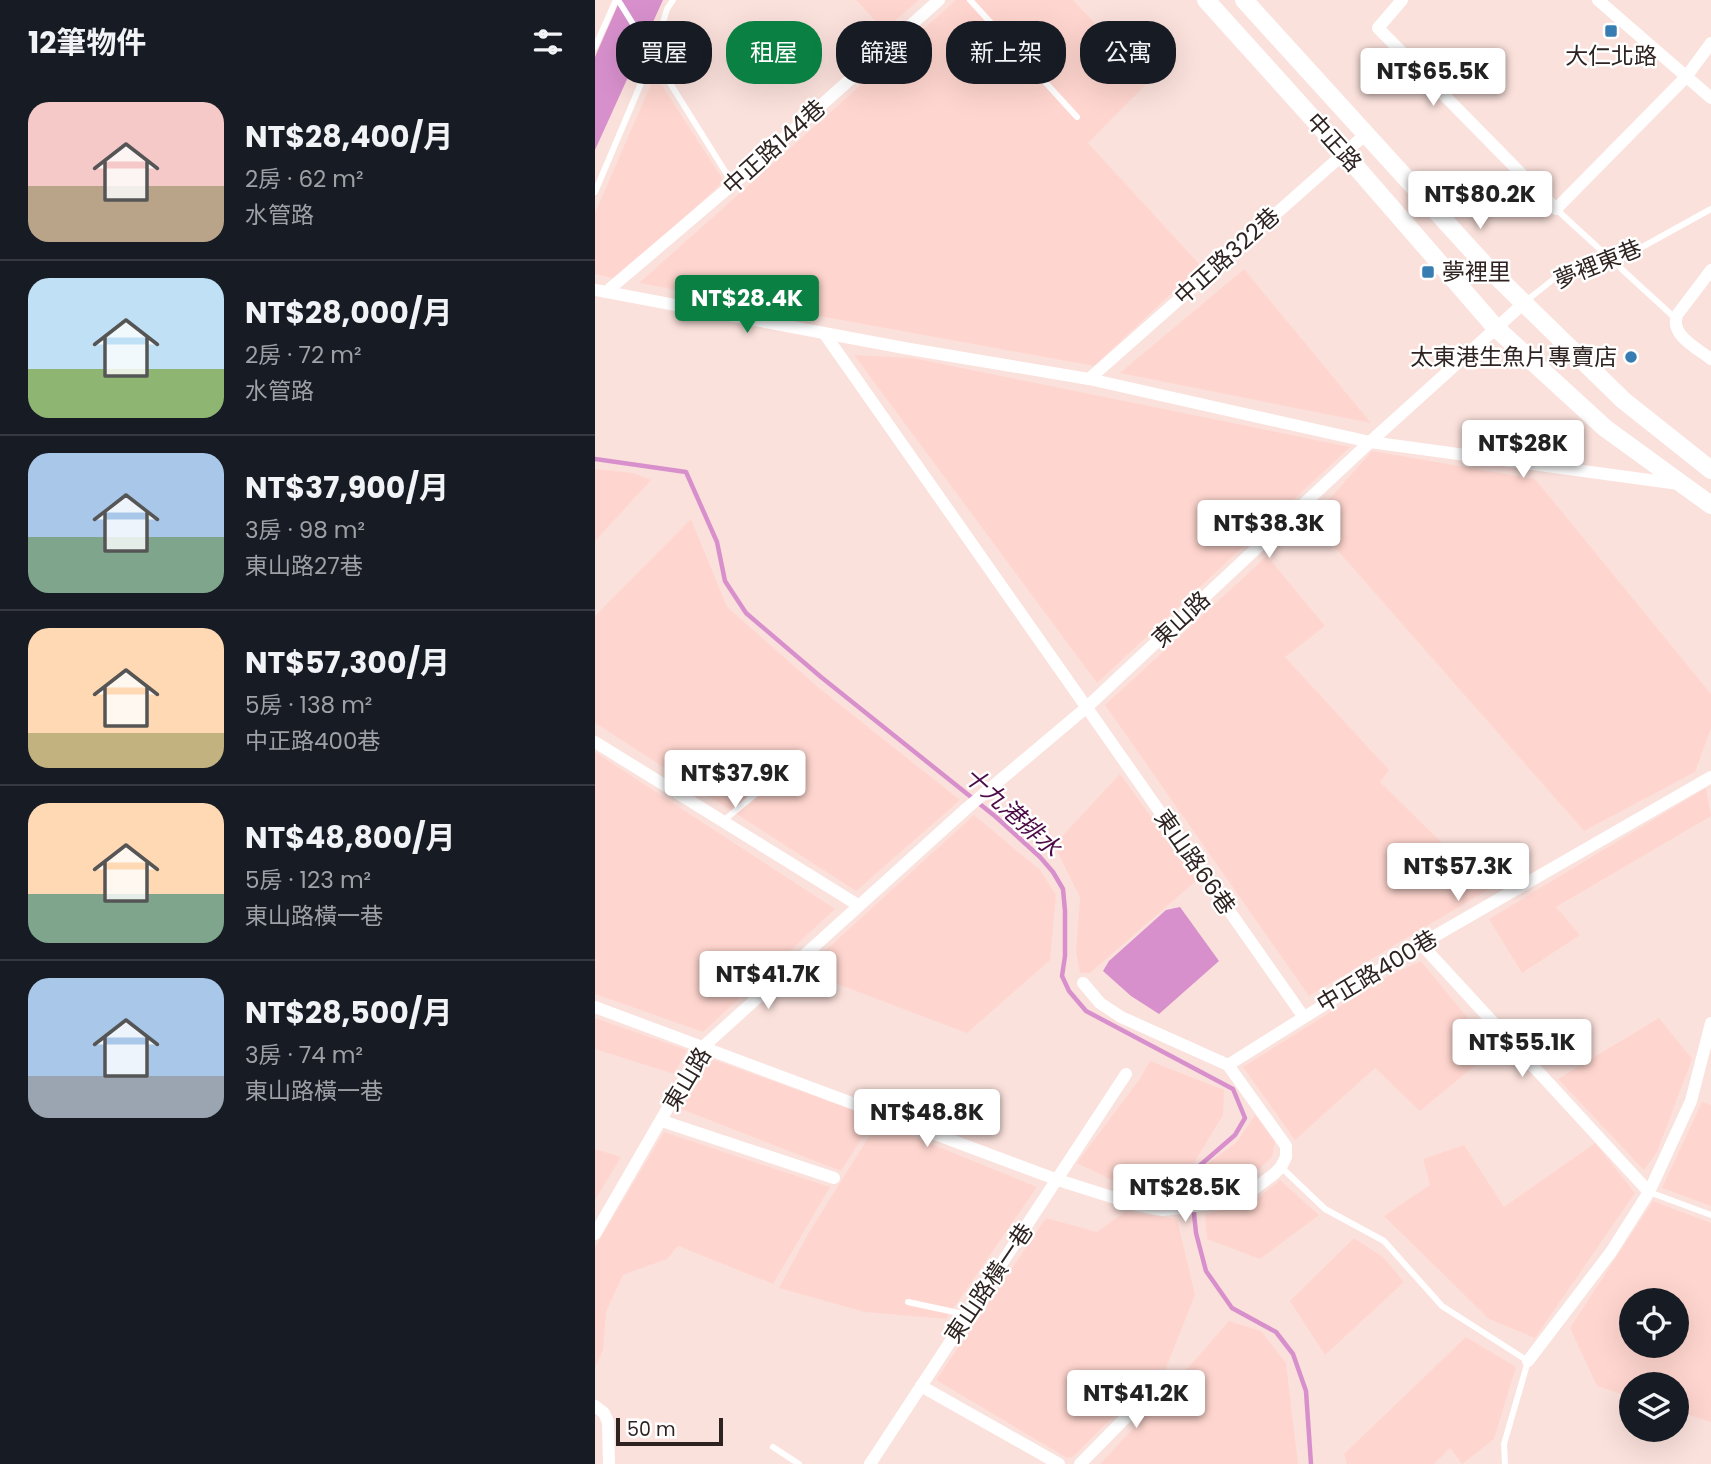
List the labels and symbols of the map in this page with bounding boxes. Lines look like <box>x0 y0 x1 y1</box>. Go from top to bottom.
marker: 大仁北路 <box>1603 23 1619 39</box>
place label: 大仁北路 <box>1565 40 1657 72</box>
pin: NT$65.5K <box>1361 48 1505 108</box>
street label: 中正路144巷 <box>716 92 832 202</box>
street label: 中正路 <box>1299 106 1369 178</box>
pin: NT$80.2K <box>1408 172 1552 231</box>
street label: 中正路322巷 <box>1167 200 1287 312</box>
street label: 夢裡東巷 <box>1549 232 1647 296</box>
place label: 夢裡里 <box>1442 256 1511 288</box>
marker: 夢裡里 <box>1420 264 1436 280</box>
pin: NT$28.4K <box>675 276 819 335</box>
place label: 太東港生魚片專賣店 <box>1410 341 1617 373</box>
marker: 太東港生魚片專賣店 <box>1623 349 1639 365</box>
pin: NT$28K <box>1466 420 1580 480</box>
pin: NT$38.3K <box>1197 500 1341 560</box>
street label: 東山路 <box>1145 584 1217 654</box>
pin: NT$37.9K <box>663 750 807 810</box>
water label: 十九港排水 <box>957 759 1069 865</box>
street label: 東山路66巷 <box>1147 803 1243 921</box>
pin: NT$57.3K <box>1386 844 1530 903</box>
street label: 中正路400巷 <box>1311 922 1443 1020</box>
pin: NT$41.7K <box>696 951 840 1011</box>
pin: NT$55.1K <box>1450 1020 1594 1079</box>
street label: 東山路 <box>656 1041 718 1117</box>
pin: NT$48.8K <box>855 1090 999 1149</box>
pin: NT$28.5K <box>1113 1164 1257 1224</box>
street label: 東山路橫一巷 <box>937 1217 1041 1349</box>
pin: NT$41.2K <box>1064 1370 1208 1430</box>
scale bar <box>616 1415 723 1447</box>

